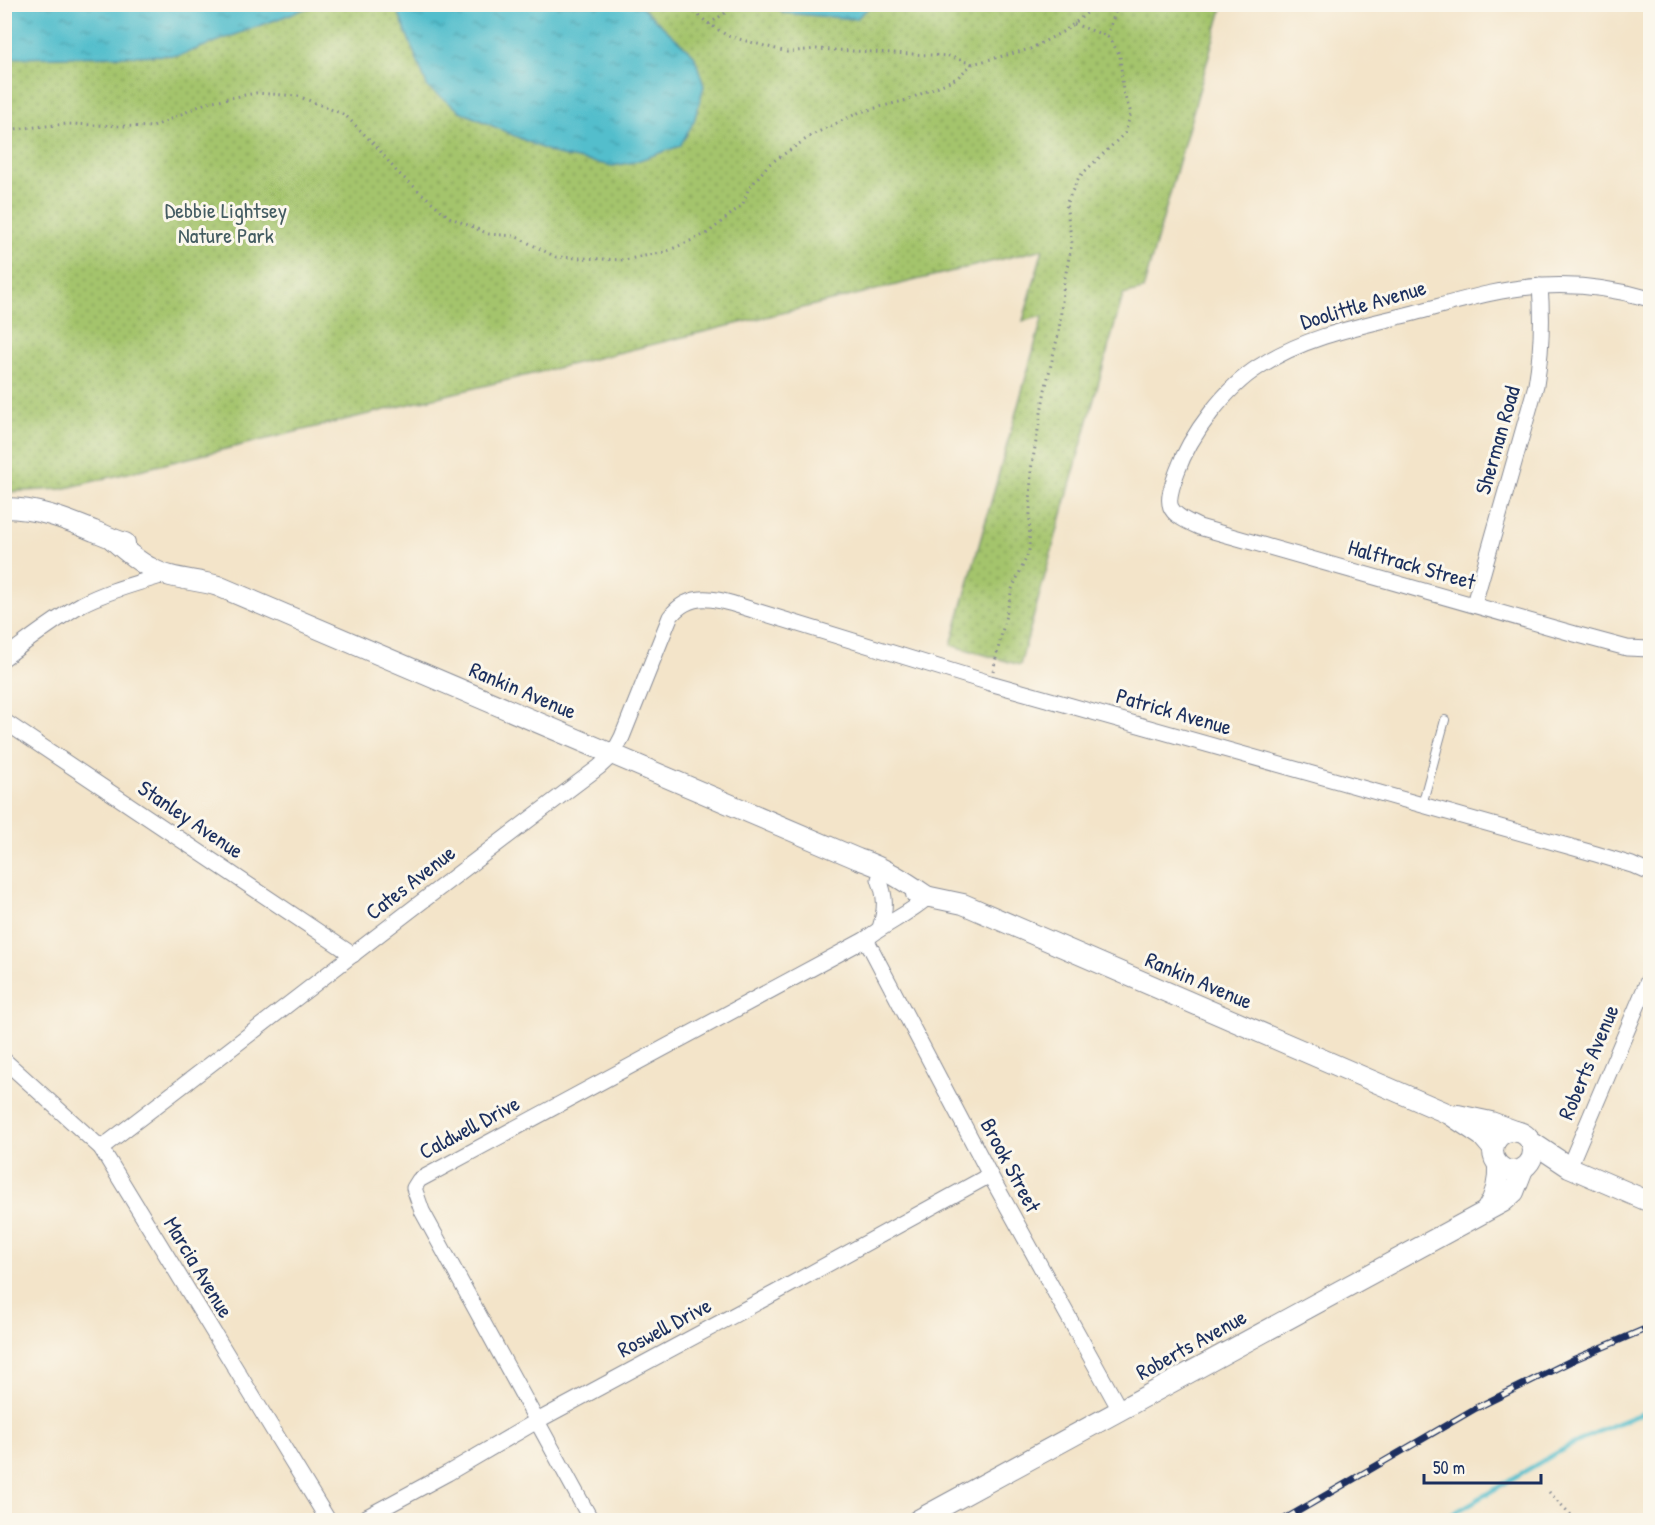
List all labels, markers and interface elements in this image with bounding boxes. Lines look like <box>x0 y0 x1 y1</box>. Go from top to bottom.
park label: Debbie Lightsey Nature Park <box>165 195 287 250</box>
street label: Doolittle Avenue <box>1297 272 1430 336</box>
street label: Sherman Road <box>1467 382 1527 498</box>
street label: Halftrack Street <box>1345 531 1480 597</box>
street label: Rankin Avenue <box>465 654 581 726</box>
street label: Patrick Avenue <box>1113 680 1235 742</box>
street label: Stanley Avenue <box>132 773 250 865</box>
street label: Cates Avenue <box>359 837 461 927</box>
street label: Rankin Avenue <box>1141 944 1257 1016</box>
street label: Roberts Avenue <box>1550 1000 1626 1124</box>
street label: Caldwell Drive <box>413 1088 525 1166</box>
street label: Brook Street <box>974 1113 1049 1218</box>
street label: Marcia Avenue <box>157 1211 241 1323</box>
street label: Roswell Drive <box>612 1290 716 1364</box>
street label: Roberts Avenue <box>1130 1301 1252 1387</box>
scale bar <box>1424 1447 1541 1485</box>
text: 50 m <box>1433 1455 1465 1480</box>

